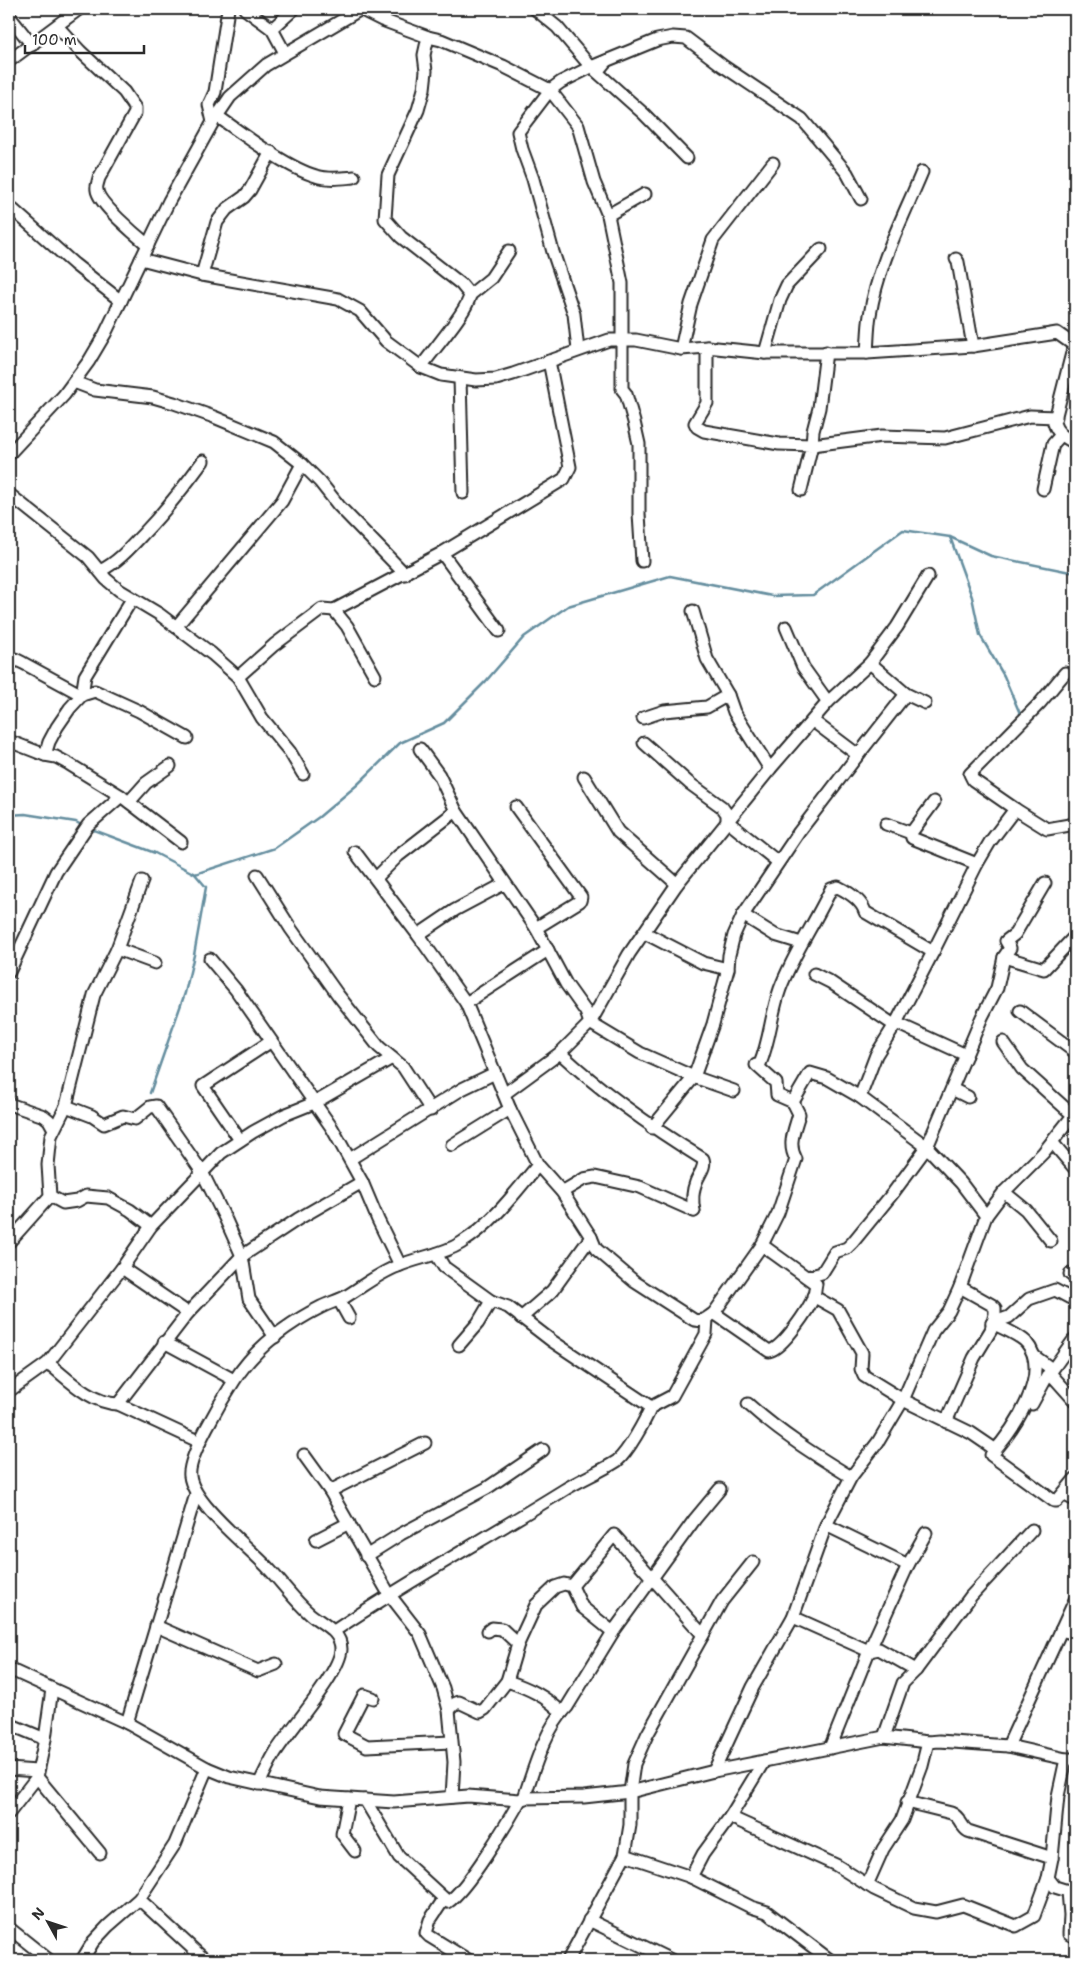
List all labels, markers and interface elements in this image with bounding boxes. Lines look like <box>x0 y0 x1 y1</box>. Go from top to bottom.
scale bar <box>25 22 144 54</box>
text: 100 m <box>32 30 77 50</box>
north arrow <box>22 1896 72 1946</box>
text: N <box>28 1904 49 1924</box>

